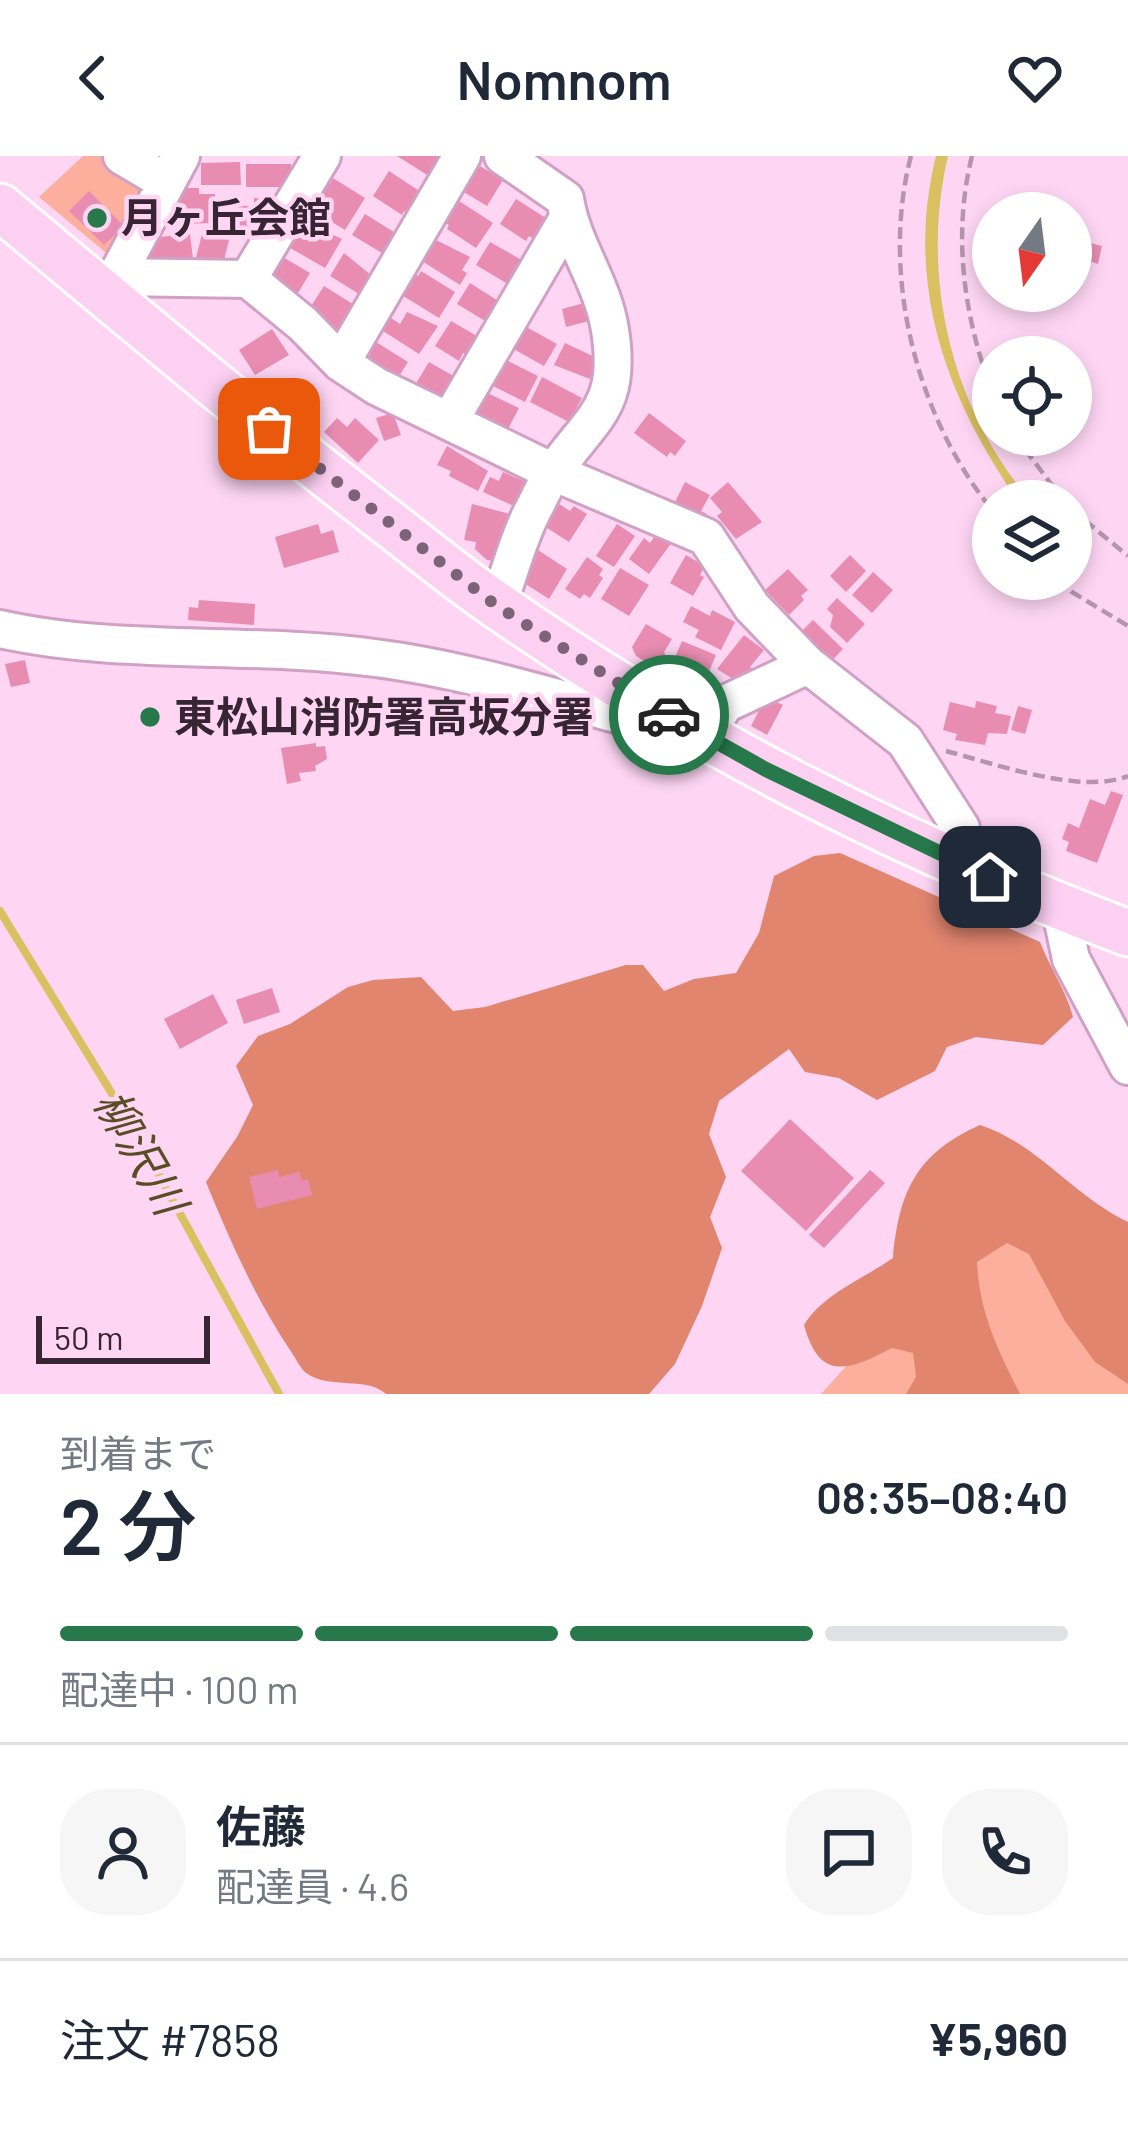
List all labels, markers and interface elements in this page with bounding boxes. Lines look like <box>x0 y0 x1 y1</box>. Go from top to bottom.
icon: back <box>60 45 126 111</box>
icon: heart <box>1002 45 1068 111</box>
text: Nomnom <box>457 46 671 111</box>
place label: 月ヶ丘会館 <box>121 191 331 241</box>
north arrow <box>972 192 1092 312</box>
map controls <box>972 192 1092 600</box>
marker: 月ヶ丘会館 <box>84 205 110 231</box>
button: locate <box>972 336 1092 456</box>
pin <box>218 378 320 480</box>
icon: bag <box>236 396 302 462</box>
button: layers <box>972 480 1092 600</box>
courier <box>609 655 729 775</box>
icon: car <box>636 682 702 748</box>
place label: 東松山消防署高坂分署 <box>174 690 594 740</box>
marker: 東松山消防署高坂分署 <box>137 704 163 730</box>
pin <box>939 826 1041 928</box>
icon: home <box>957 844 1023 910</box>
water label: 柳沢川 <box>85 1079 201 1226</box>
scale bar <box>36 1310 210 1363</box>
text: 50 m <box>54 1317 124 1357</box>
text: 到着まで <box>60 1429 216 1476</box>
text: 08:35–08:40 <box>816 1469 1068 1523</box>
text: 2 分 <box>60 1477 197 1571</box>
text: 配達中 · 100 m <box>60 1665 299 1712</box>
button: person <box>60 1789 186 1915</box>
button: chat <box>786 1789 912 1915</box>
button: phone <box>942 1789 1068 1915</box>
text: 佐藤 <box>216 1798 306 1852</box>
text: 配達員 · 4.6 <box>216 1862 409 1909</box>
text: ¥5,960 <box>927 2011 1068 2065</box>
text: 注文 #7858 <box>60 2012 280 2066</box>

